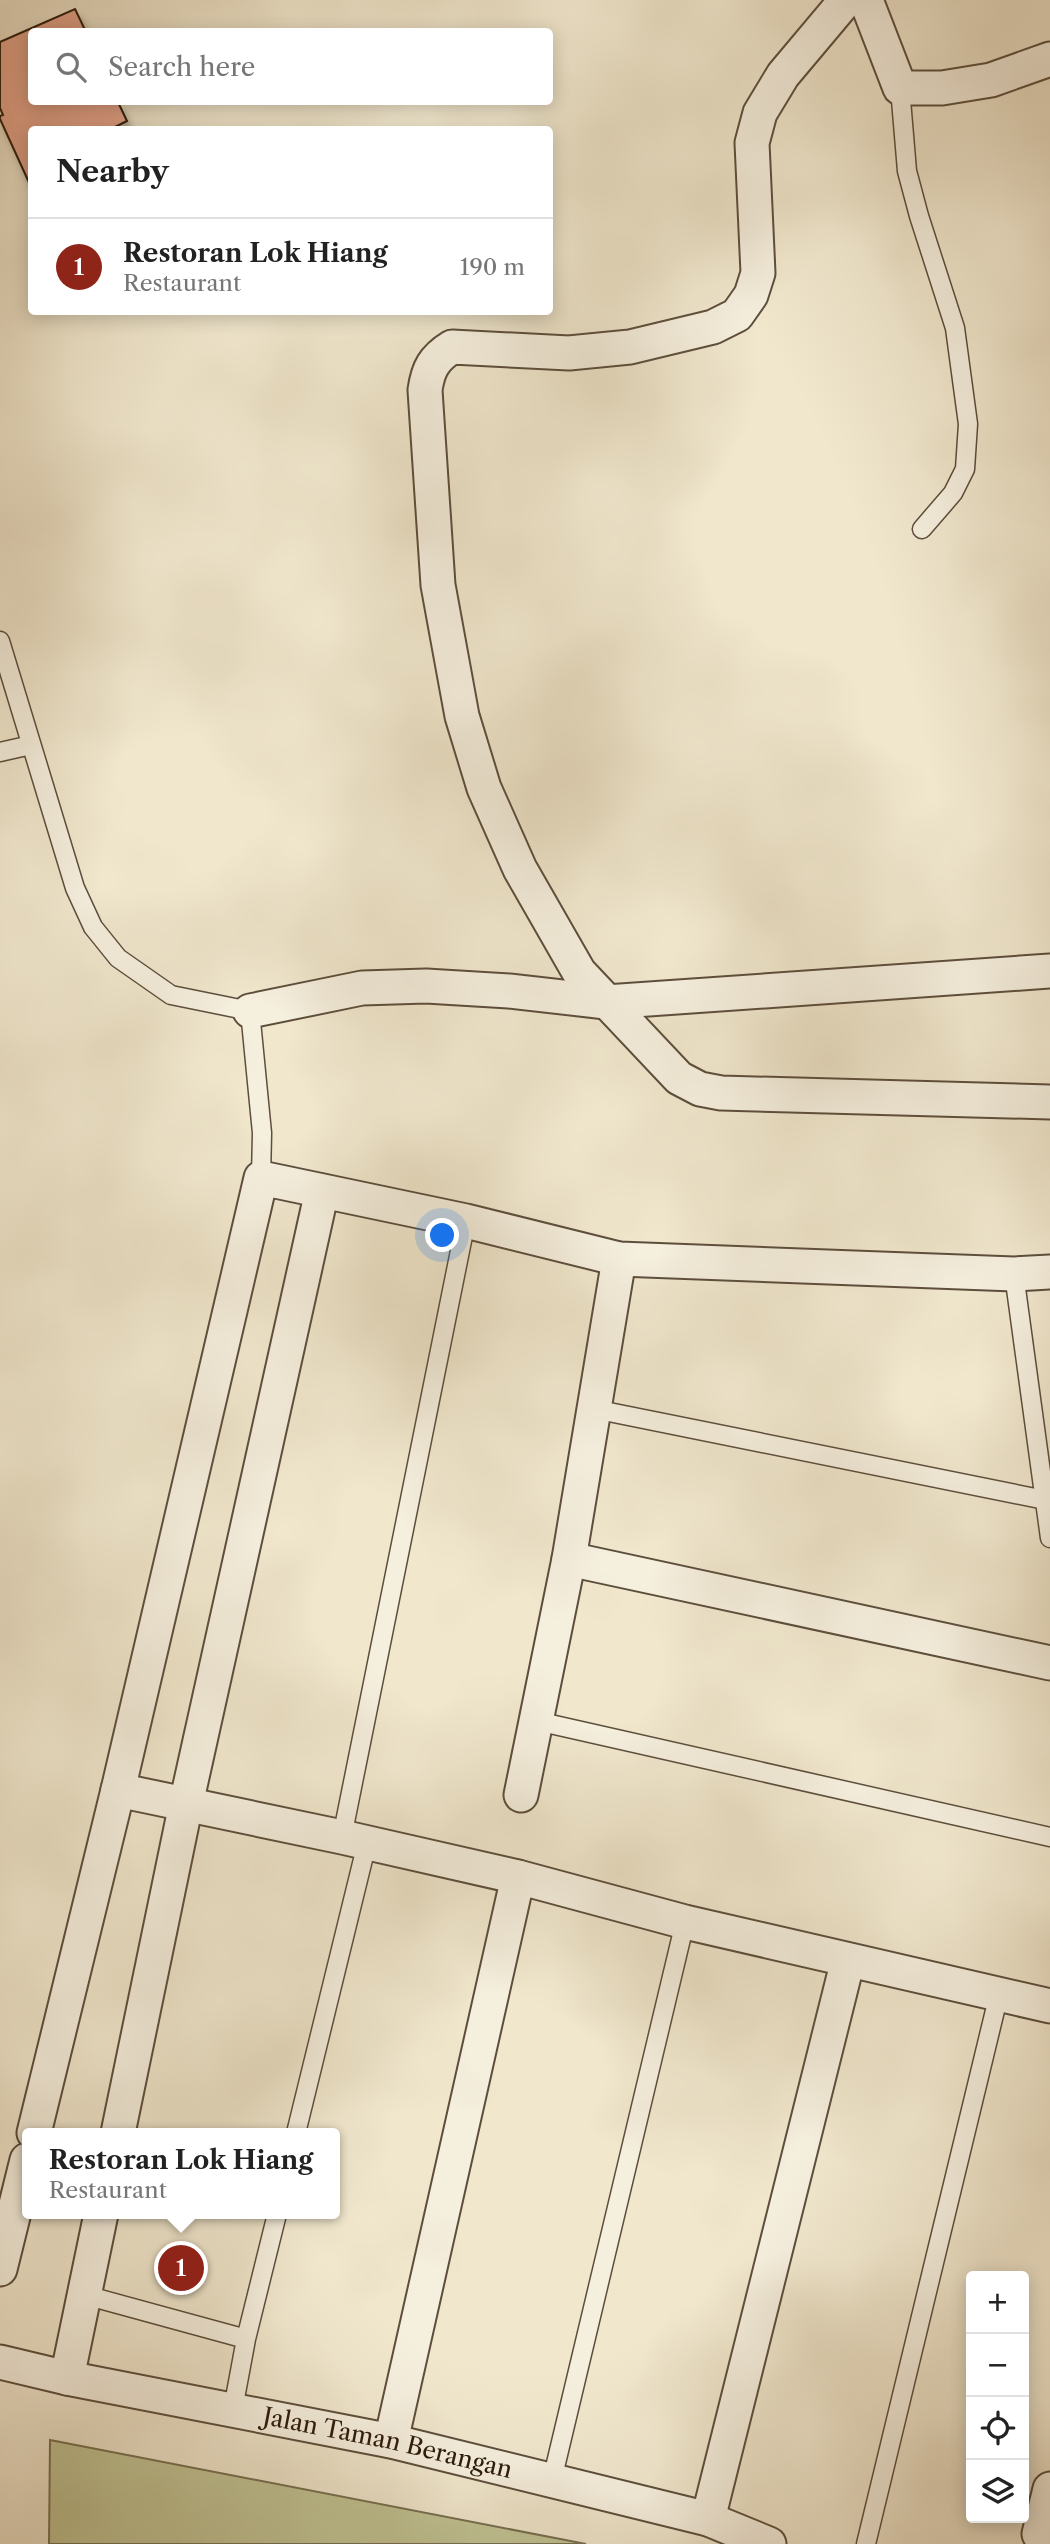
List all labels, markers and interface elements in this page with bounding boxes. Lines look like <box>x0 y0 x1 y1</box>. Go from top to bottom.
search box <box>28 28 553 105</box>
icon: search <box>52 48 90 86</box>
text: Search here <box>108 51 255 83</box>
text: Nearby <box>56 153 169 190</box>
text: Restoran Lok Hiang <box>123 237 388 269</box>
text: 1 <box>74 253 84 281</box>
text: 190 m <box>460 253 525 281</box>
text: Restaurant <box>123 269 241 297</box>
your location <box>425 1218 459 1252</box>
popup <box>22 2128 340 2219</box>
text: Restoran Lok Hiang <box>49 2144 313 2176</box>
text: Restaurant <box>49 2176 167 2204</box>
pin: 1 <box>158 2242 204 2294</box>
map controls <box>966 2271 1029 2523</box>
button: + <box>966 2271 1029 2334</box>
button: − <box>966 2334 1029 2397</box>
button: locate <box>966 2397 1029 2460</box>
street label: Jalan Taman Berangan <box>257 2401 515 2484</box>
button: layers <box>966 2460 1029 2523</box>

